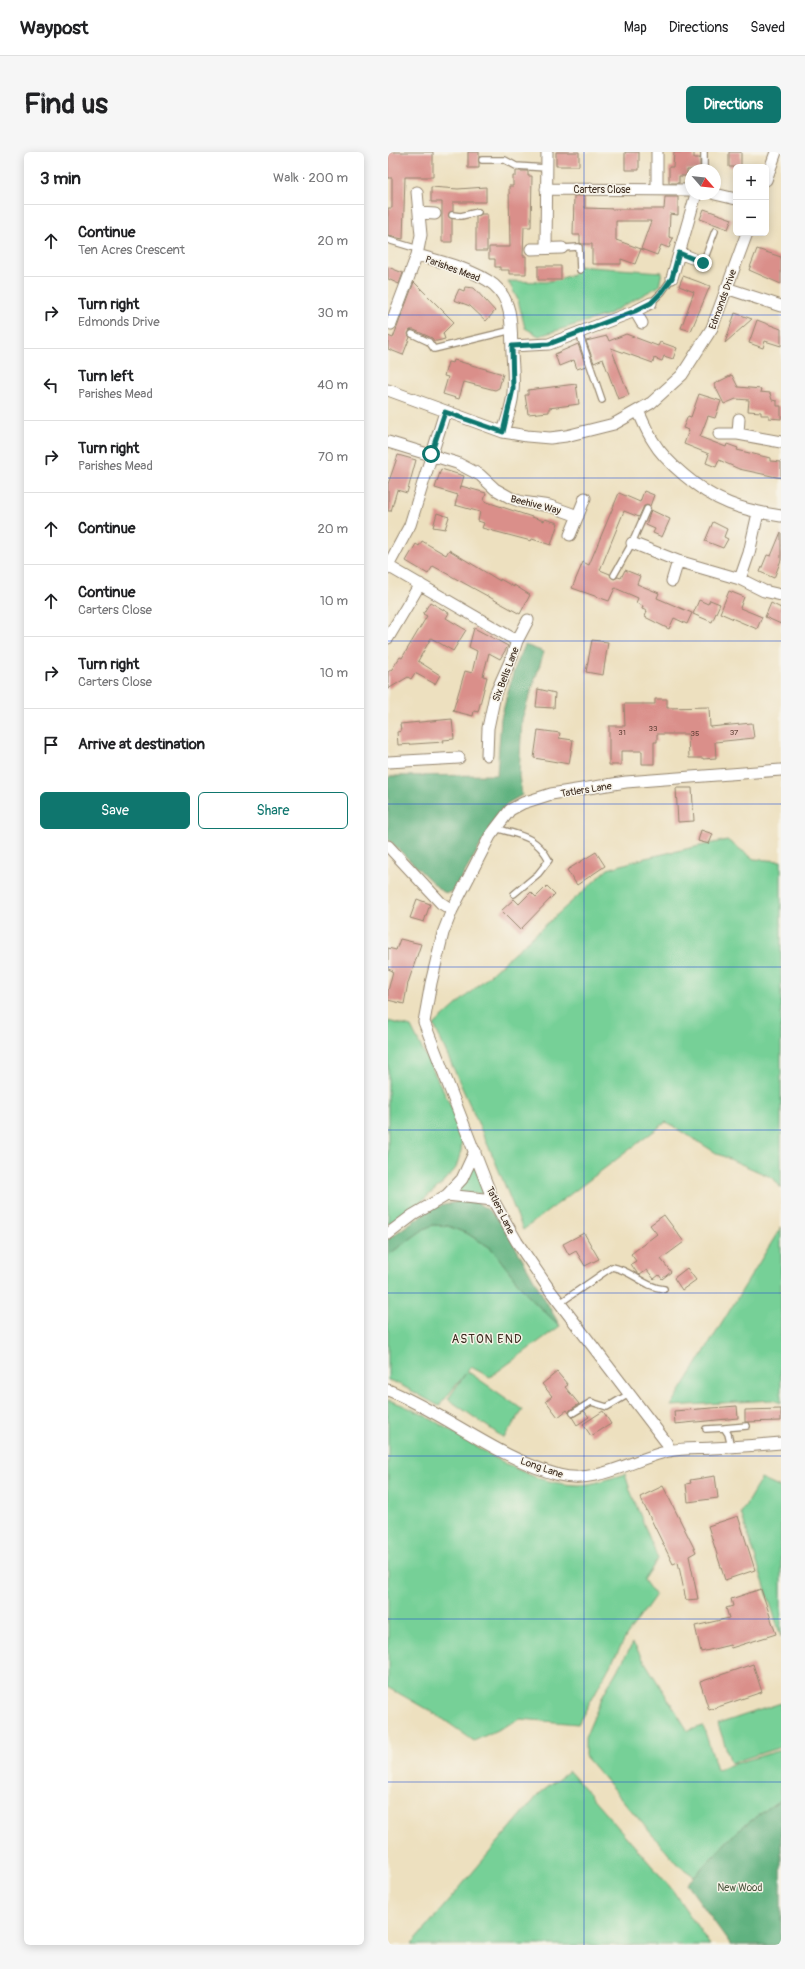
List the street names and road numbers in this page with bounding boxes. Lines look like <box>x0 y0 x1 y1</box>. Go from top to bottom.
street label: Carters Close <box>574 184 631 196</box>
street label: Parishes Mead <box>424 253 482 284</box>
street label: Edmonds Drive <box>707 268 739 331</box>
street label: Beehive Way <box>509 493 563 517</box>
street label: Six Bells Lane <box>490 645 522 703</box>
street label: Tatlers Lane <box>560 780 613 800</box>
street label: Tatlers Lane <box>483 1185 517 1236</box>
street label: Long Lane <box>519 1455 565 1481</box>

